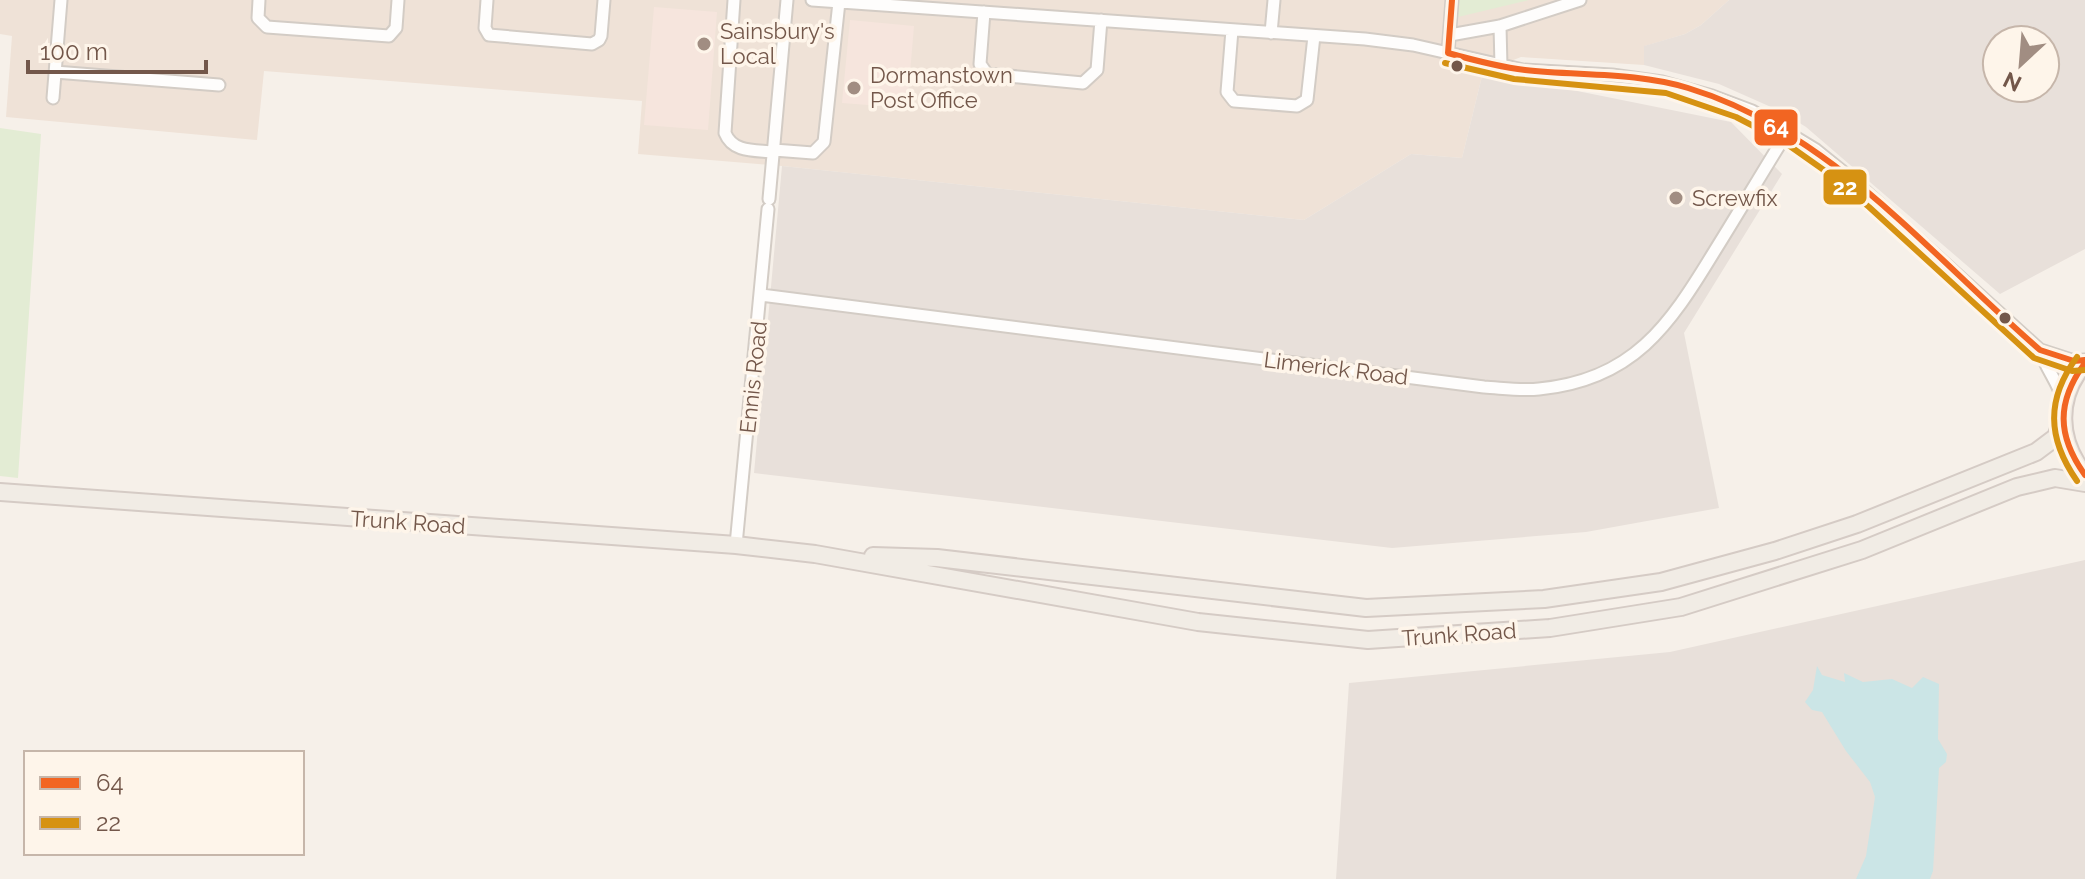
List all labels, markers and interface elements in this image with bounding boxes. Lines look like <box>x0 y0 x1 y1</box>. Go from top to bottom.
place label: Sainsbury's Local <box>720 18 835 69</box>
scale bar <box>28 24 206 74</box>
north arrow <box>1981 24 2061 104</box>
marker: Sainsbury's Local <box>695 35 713 53</box>
text: 100 m <box>40 37 108 66</box>
unlabelled marker <box>1449 58 1465 74</box>
place label: Dormanstown Post Office <box>870 62 1013 113</box>
text: N <box>1999 67 2025 97</box>
marker: Dormanstown Post Office <box>845 79 863 97</box>
line badge: 64 <box>1753 108 1799 147</box>
text: 64 <box>1763 114 1789 140</box>
line badge: 22 <box>1822 168 1868 206</box>
text: 22 <box>1833 174 1857 200</box>
place label: Screwfix <box>1692 185 1777 211</box>
marker: Screwfix <box>1667 189 1685 207</box>
unlabelled marker <box>1997 310 2013 326</box>
street label: Ennis Road <box>734 320 772 434</box>
street label: Limerick Road <box>1262 346 1410 390</box>
street label: Trunk Road <box>350 505 466 539</box>
street label: Trunk Road <box>1401 617 1517 651</box>
legend <box>24 751 304 855</box>
text: 64 <box>96 768 124 797</box>
text: 22 <box>96 808 121 837</box>

